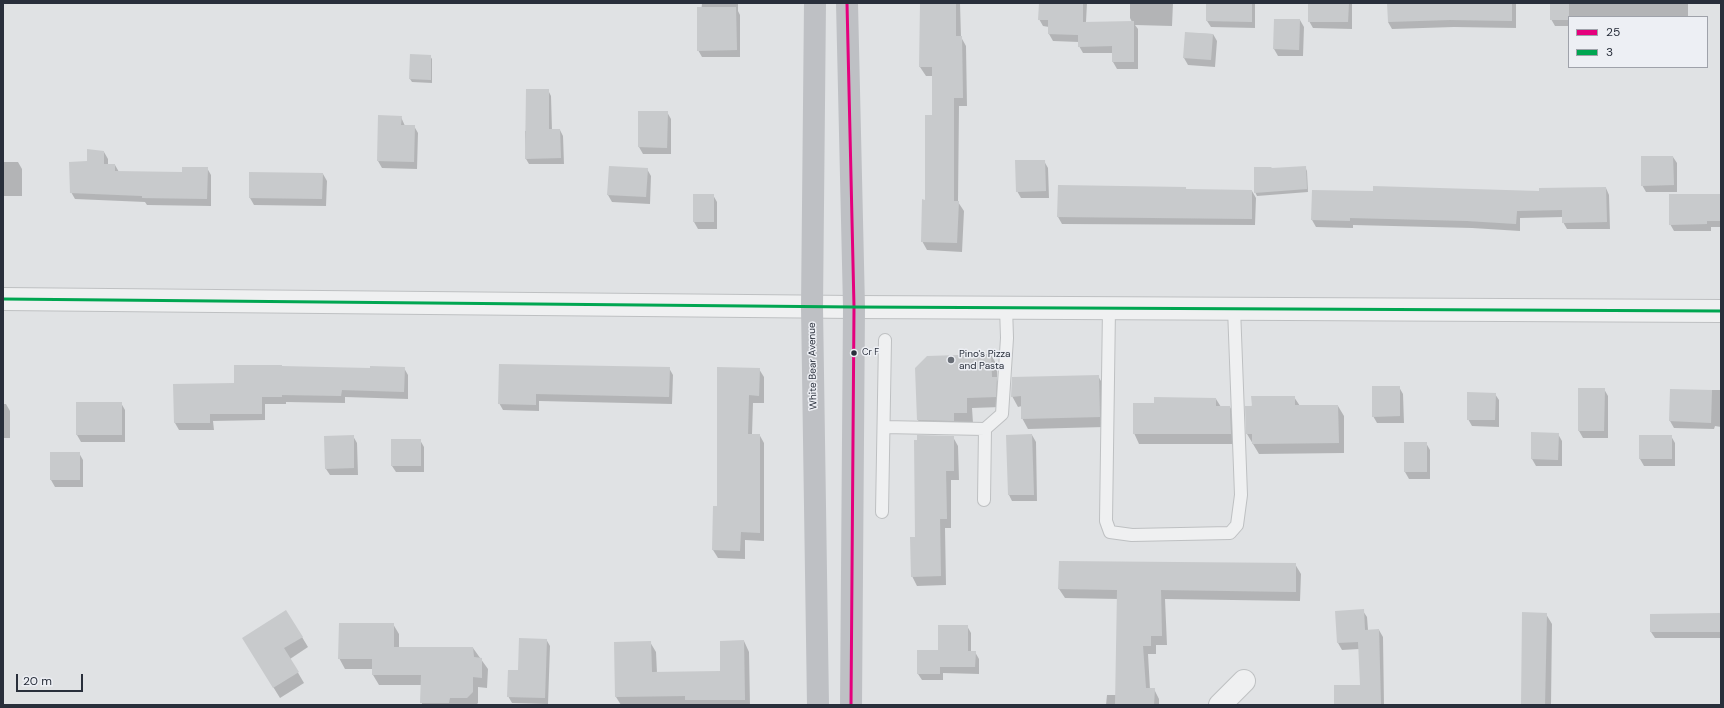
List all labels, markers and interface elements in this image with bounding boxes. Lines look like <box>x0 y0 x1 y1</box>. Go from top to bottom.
legend <box>1568 16 1708 68</box>
text: 25 <box>1606 24 1620 40</box>
text: 3 <box>1606 44 1613 60</box>
street label: White Bear Avenue <box>806 322 820 410</box>
marker: Cr F <box>849 348 859 358</box>
place label: Cr F <box>862 348 879 358</box>
place label: Pino's Pizza and Pasta <box>959 348 1011 372</box>
marker: Pino's Pizza and Pasta <box>946 355 956 365</box>
scale bar <box>18 666 85 692</box>
text: 20 m <box>23 673 52 689</box>

